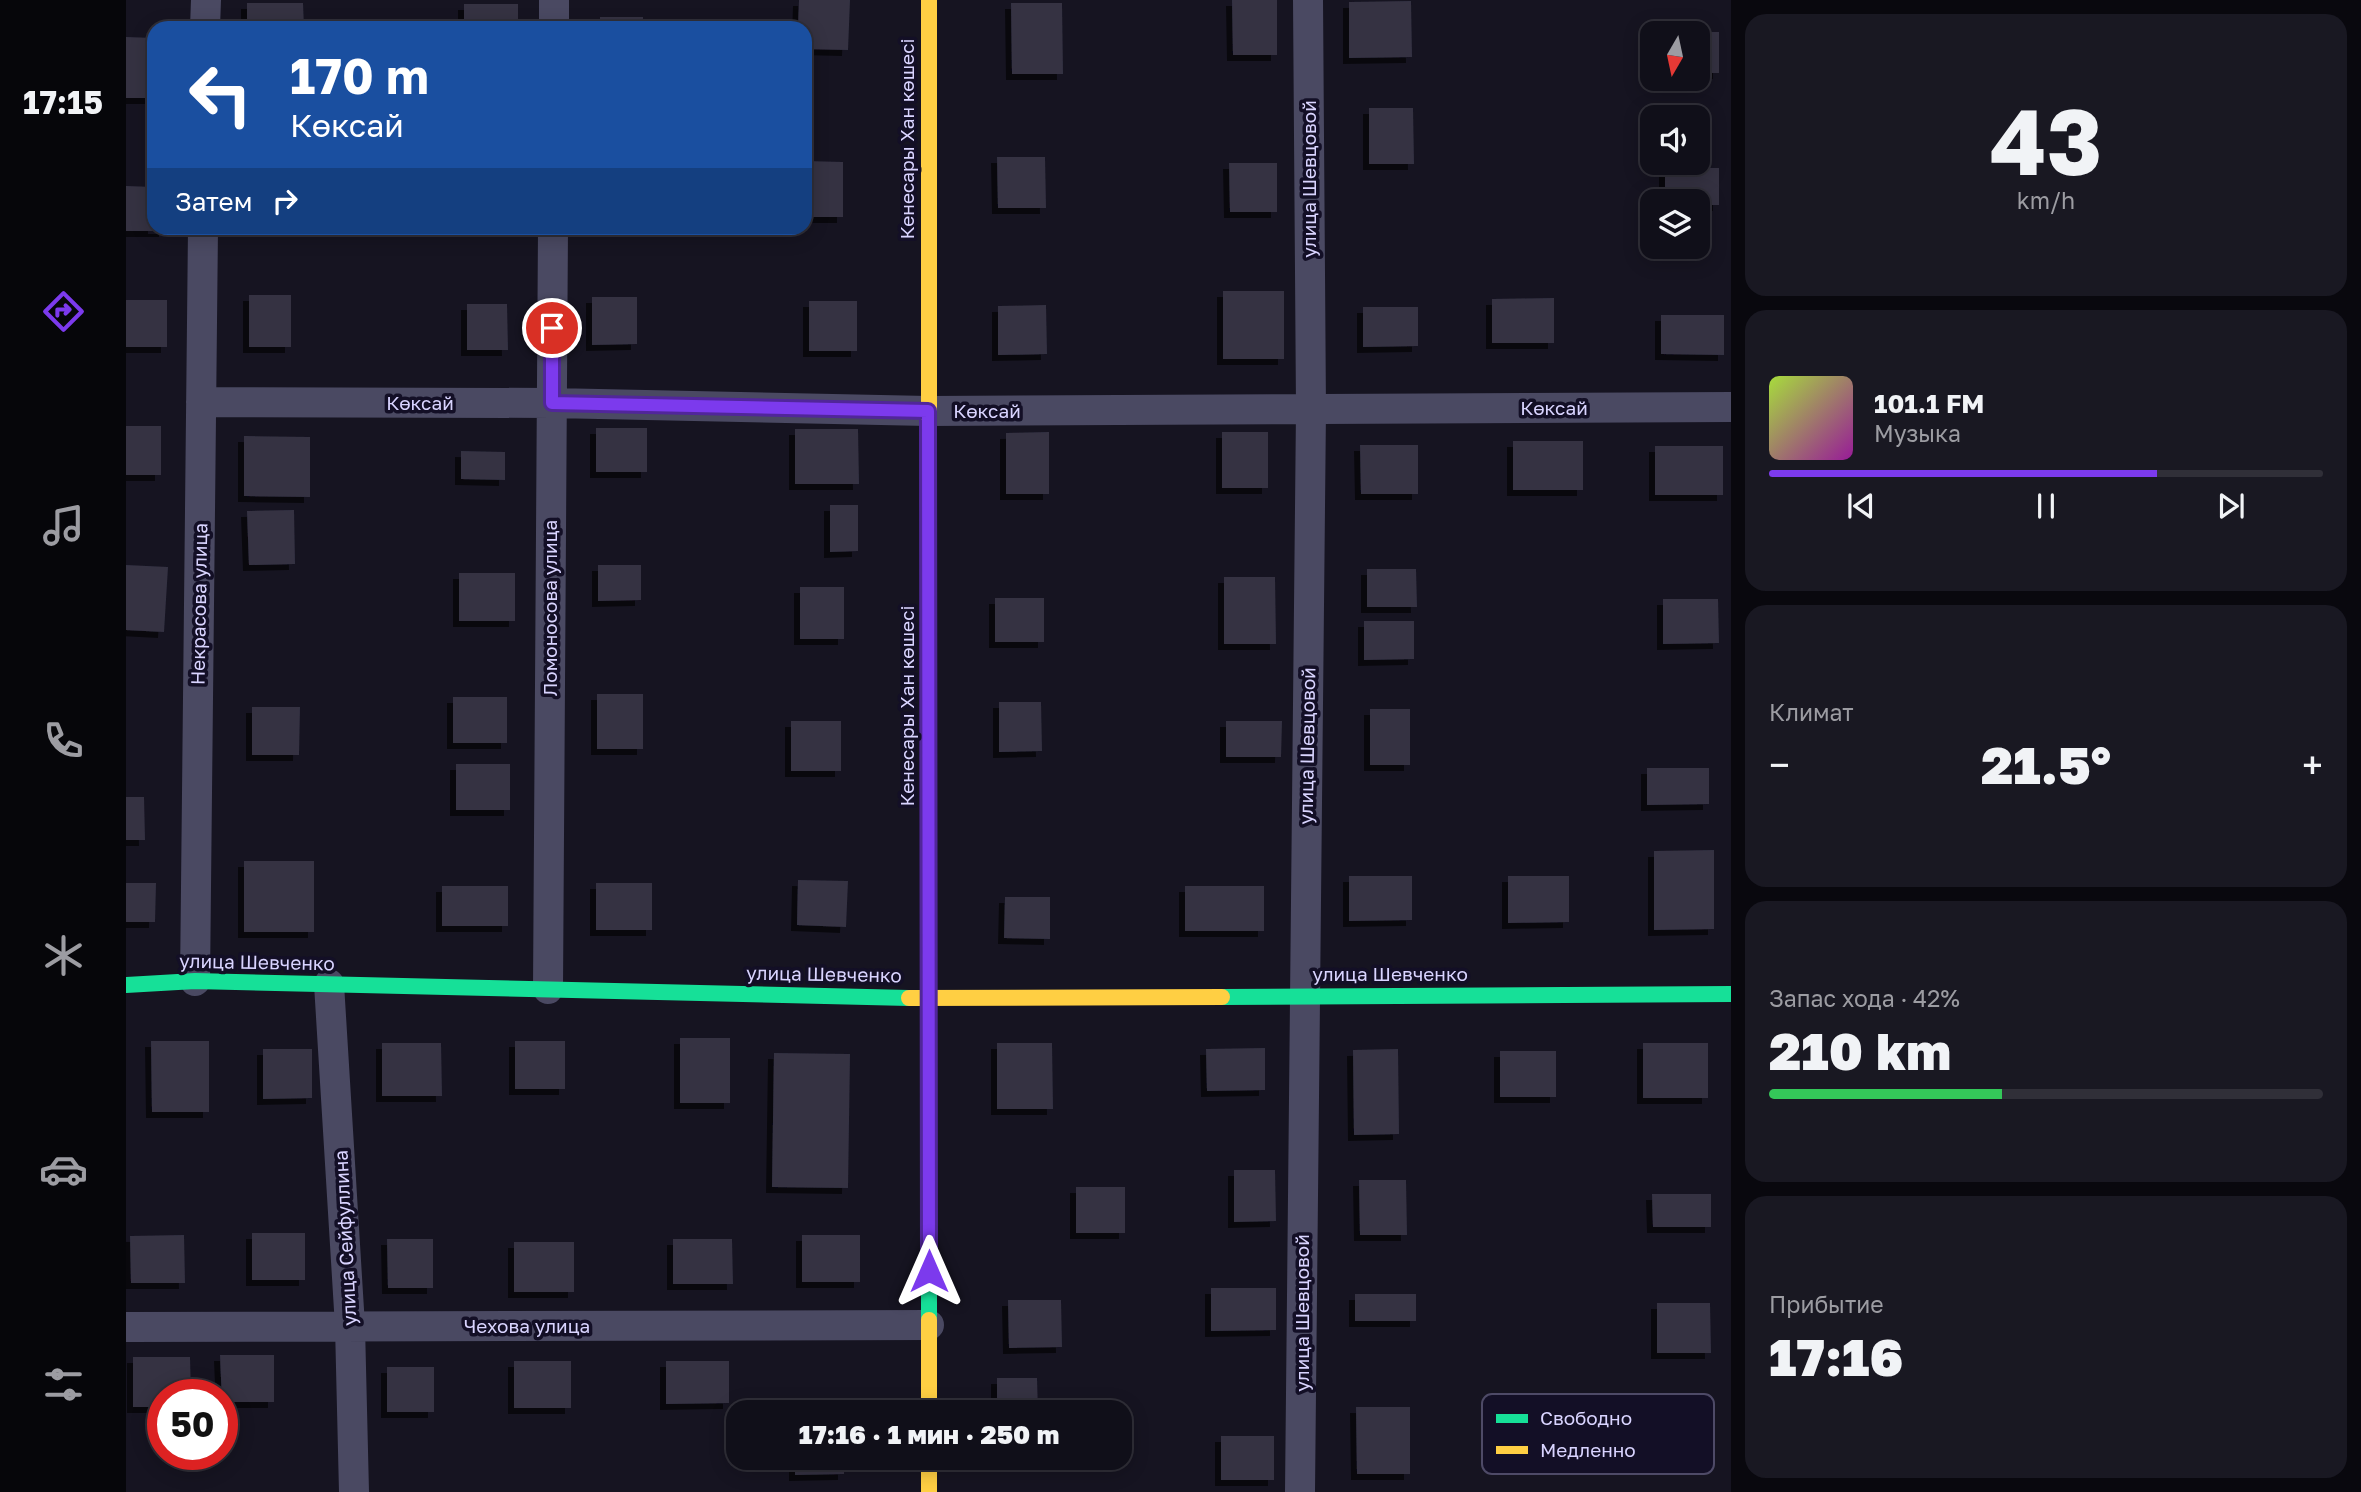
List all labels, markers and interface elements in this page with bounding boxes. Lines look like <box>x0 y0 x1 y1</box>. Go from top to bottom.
north arrow <box>1640 21 1710 91</box>
map controls <box>1640 21 1710 259</box>
street label: Кенесары Хан көшесі <box>895 38 918 240</box>
text: 170 m <box>290 46 429 105</box>
icon: left <box>175 49 266 140</box>
text: 17:15 <box>23 83 103 121</box>
text: 43 <box>1990 86 2102 195</box>
street label: улица Шевцовой <box>1297 100 1320 258</box>
button: sound <box>1640 105 1710 175</box>
text: Көксай <box>290 106 404 144</box>
icon: right <box>266 182 304 220</box>
text: Затем <box>175 186 252 217</box>
text: km/h <box>2017 186 2075 214</box>
button: layers <box>1640 189 1710 259</box>
icon: directions <box>39 287 88 336</box>
pin <box>522 298 582 358</box>
icon: arrive <box>533 309 571 347</box>
text: 101.1 FM <box>1874 388 1985 419</box>
street label: Көксай <box>386 391 454 414</box>
street label: Көксай <box>1520 396 1588 419</box>
street label: Көксай <box>953 399 1021 422</box>
text: Музыка <box>1874 419 1961 447</box>
icon: previous <box>1842 487 1880 525</box>
icon: pause <box>2027 487 2065 525</box>
icon: next <box>2212 487 2250 525</box>
icon: music <box>39 501 88 550</box>
street label: Ломоносова улица <box>538 520 561 696</box>
street label: Некрасова улица <box>186 523 211 685</box>
street label: Кенесары Хан көшесі <box>895 605 918 807</box>
street label: улица Шевцовой <box>1294 667 1319 825</box>
text: Климат <box>1769 698 1854 726</box>
icon: phone <box>39 716 88 765</box>
text: 21.5° <box>1981 733 2111 795</box>
text: − <box>1769 742 1790 787</box>
text: + <box>2302 742 2323 787</box>
icon: climate <box>39 931 88 980</box>
street label: улица Шевченко <box>179 949 335 974</box>
street label: улица Шевченко <box>746 961 902 986</box>
street label: улица Шевченко <box>1312 962 1468 985</box>
text: Запас хода · 42% <box>1769 984 1960 1012</box>
text: 210 km <box>1769 1019 1951 1081</box>
icon: car <box>39 1145 88 1194</box>
street label: улица Сейфуллина <box>328 1150 361 1327</box>
position arrow <box>892 1234 966 1308</box>
street label: улица Шевцовой <box>1290 1234 1313 1392</box>
text: Прибытие <box>1769 1290 1884 1318</box>
street label: Чехова улица <box>464 1314 590 1337</box>
text: 17:16 <box>1769 1325 1903 1387</box>
icon: filters <box>39 1360 88 1409</box>
speed limit sign: 50 <box>147 1379 238 1470</box>
legend <box>1482 1394 1714 1474</box>
text: Свободно <box>1540 1406 1632 1429</box>
text: 17:16 · 1 мин · 250 m <box>799 1419 1059 1450</box>
text: Медленно <box>1540 1438 1636 1461</box>

